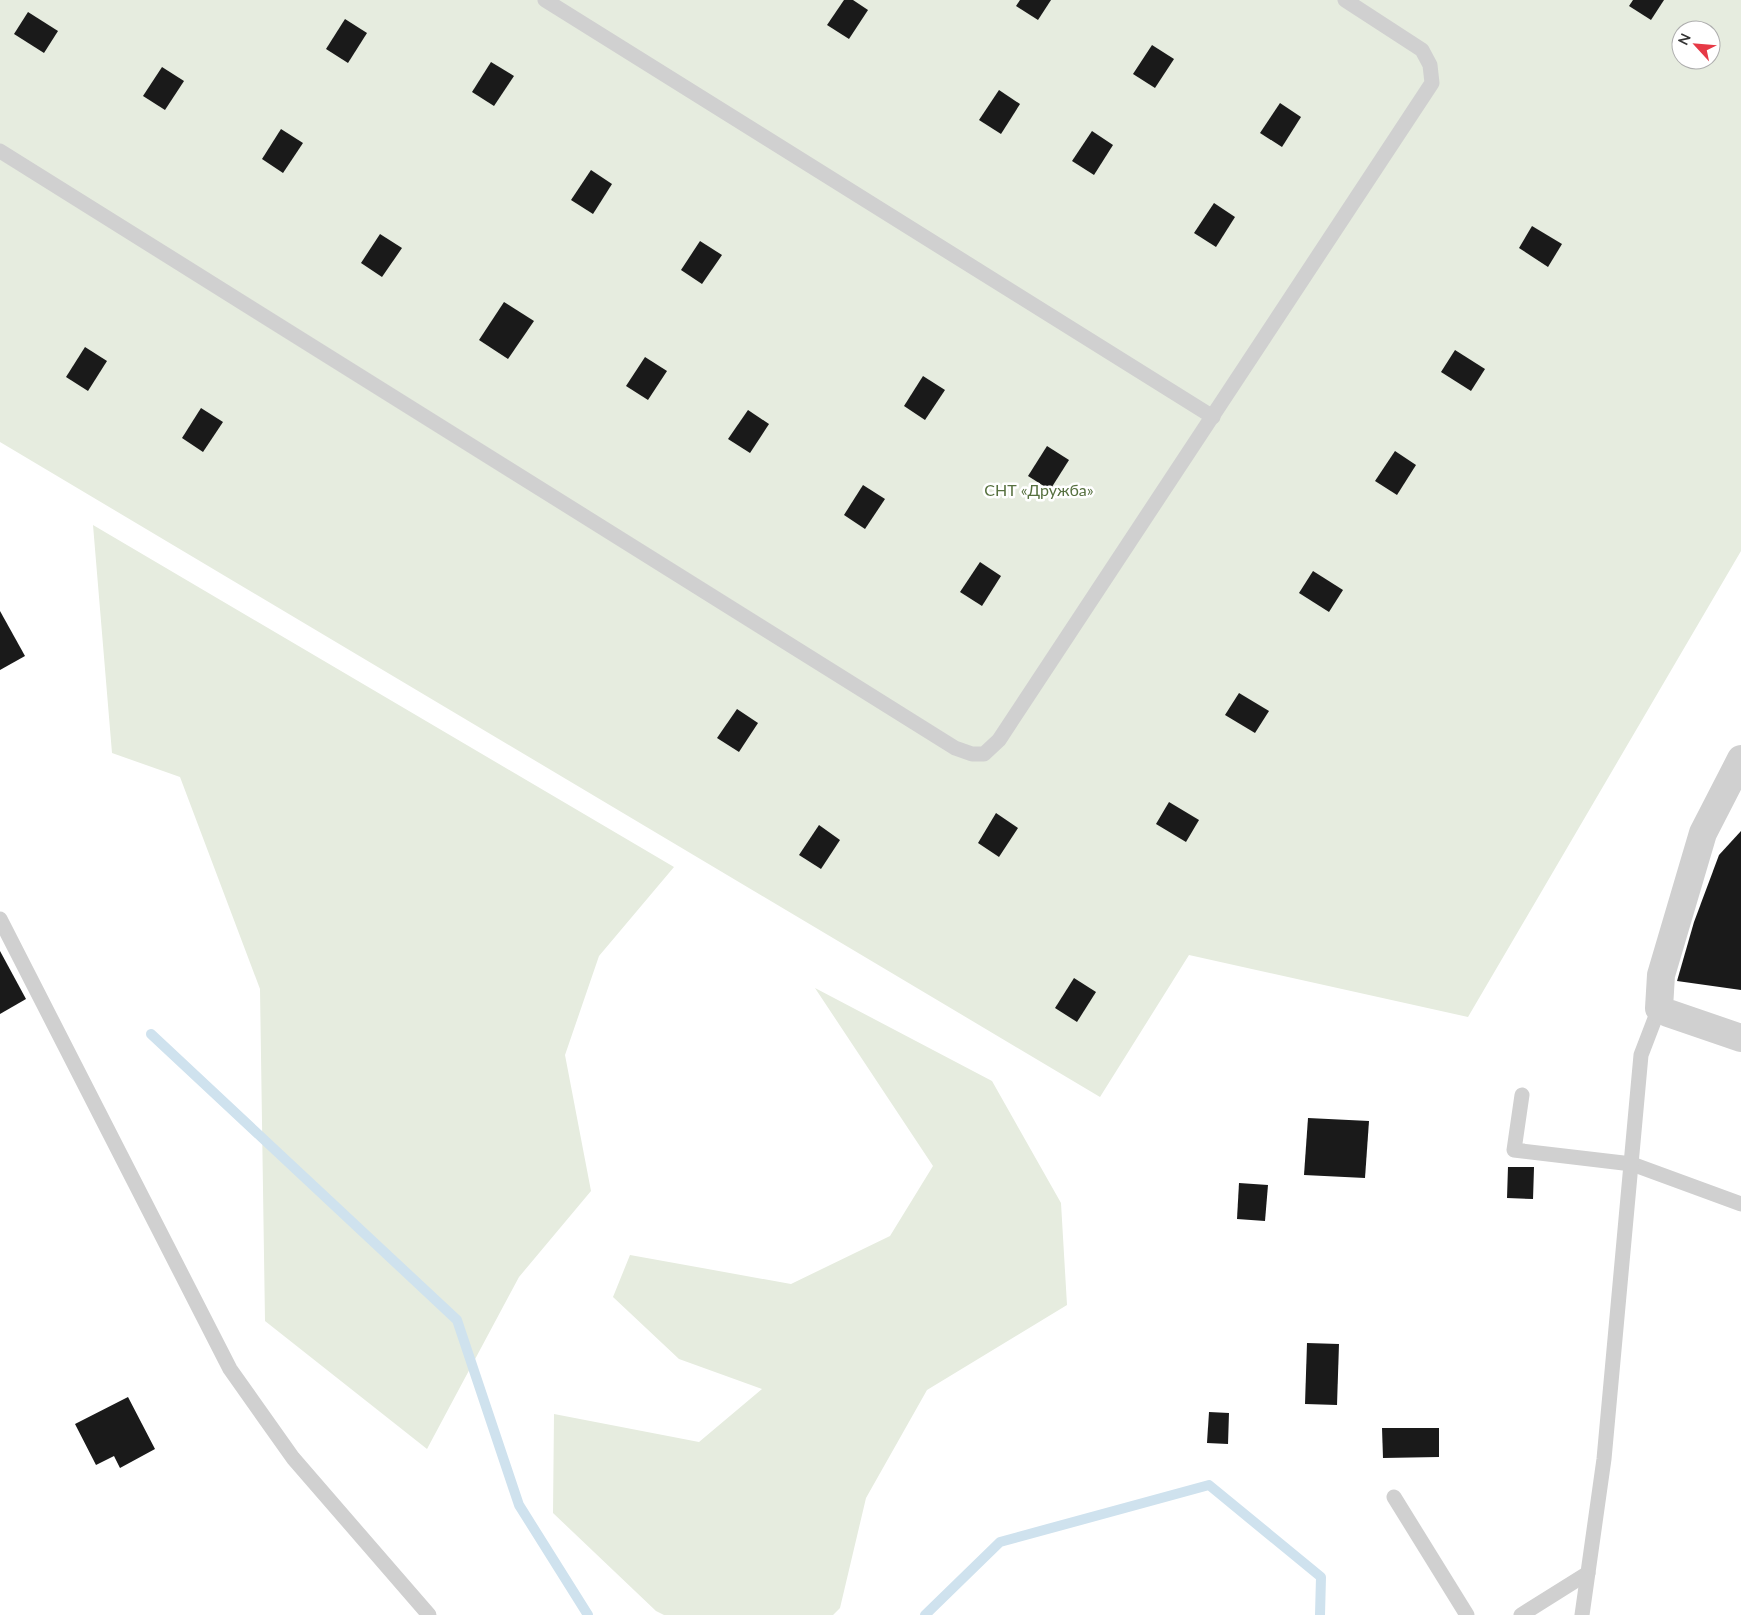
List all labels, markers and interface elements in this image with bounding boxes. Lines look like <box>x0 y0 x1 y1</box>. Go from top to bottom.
north arrow <box>1671 20 1721 70</box>
text: N <box>1674 31 1694 48</box>
park label: СНТ «Дружба» <box>984 480 1094 499</box>

